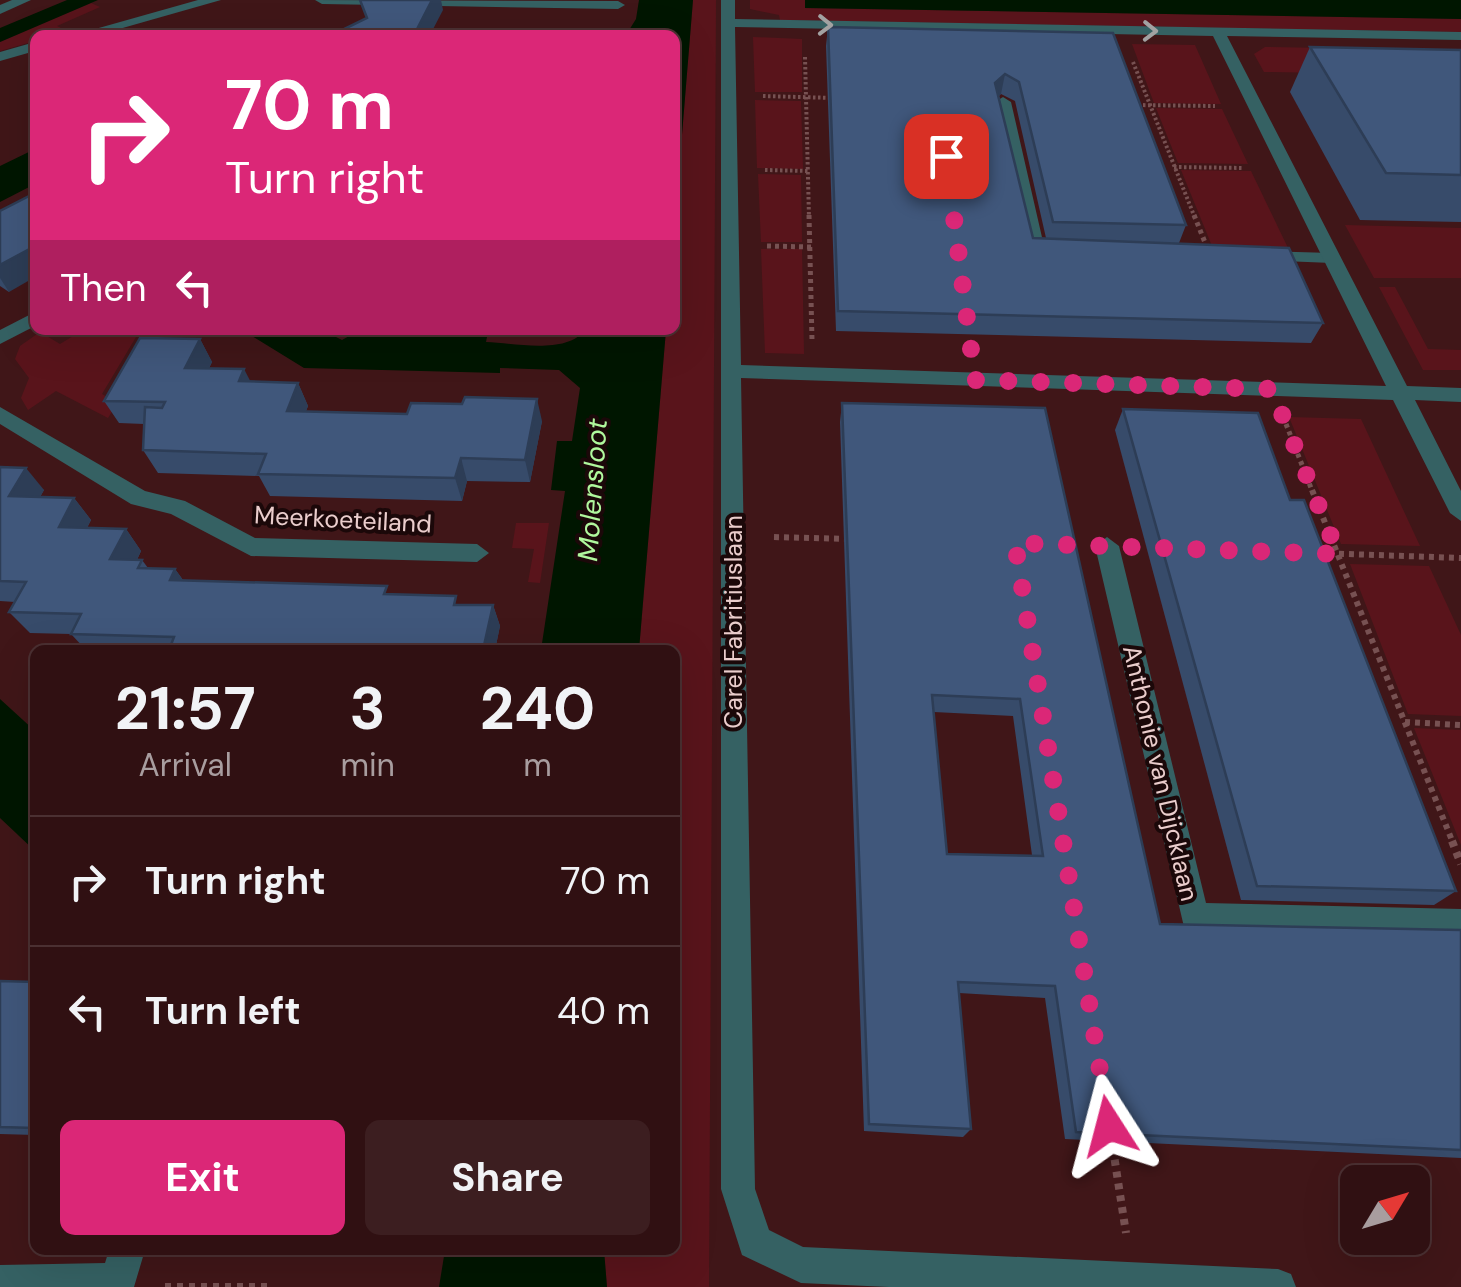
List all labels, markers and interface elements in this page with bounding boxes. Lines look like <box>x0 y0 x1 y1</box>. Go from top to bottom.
one-way arrow <box>818 14 833 36</box>
one-way arrow <box>1142 20 1158 41</box>
text: 70 m <box>225 60 394 151</box>
icon: right <box>60 70 190 200</box>
pin <box>904 114 989 199</box>
icon: arrive <box>919 129 974 184</box>
text: Turn right <box>225 148 424 207</box>
icon: left <box>167 260 222 315</box>
text: Then <box>60 263 147 313</box>
water label: Molensloot <box>569 417 616 563</box>
street label: Meerkoeteiland <box>253 498 433 541</box>
street label: Carel Fabritiuslaan <box>717 515 750 729</box>
street label: Anthonie van Dijcklaan <box>1115 642 1206 904</box>
text: 21:57 <box>115 669 256 748</box>
text: 3 <box>350 669 386 748</box>
text: 240 <box>480 669 595 748</box>
text: Arrival <box>139 744 232 786</box>
text: min <box>340 744 395 786</box>
text: m <box>523 744 552 786</box>
icon: right <box>60 854 115 909</box>
text: Turn right <box>145 856 326 906</box>
text: 70 m <box>560 856 650 906</box>
icon: left <box>60 984 115 1039</box>
text: Turn left <box>145 986 301 1036</box>
text: 40 m <box>557 986 650 1036</box>
position arrow <box>1057 1074 1161 1178</box>
button: Exit <box>60 1120 345 1235</box>
button: Share <box>365 1120 650 1235</box>
north arrow <box>1340 1165 1430 1255</box>
map controls <box>1340 1165 1430 1255</box>

